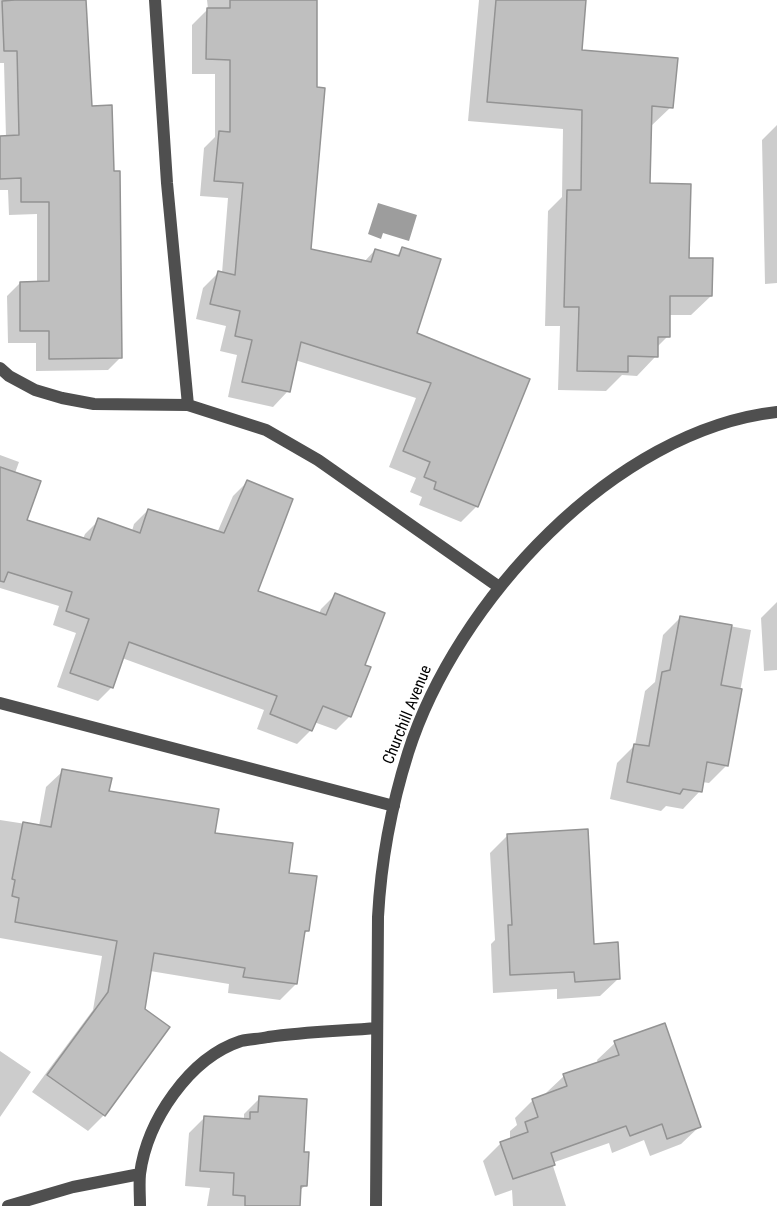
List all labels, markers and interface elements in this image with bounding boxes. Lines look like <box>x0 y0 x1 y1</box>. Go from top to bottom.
street label: Churchill Avenue <box>379 663 437 767</box>

